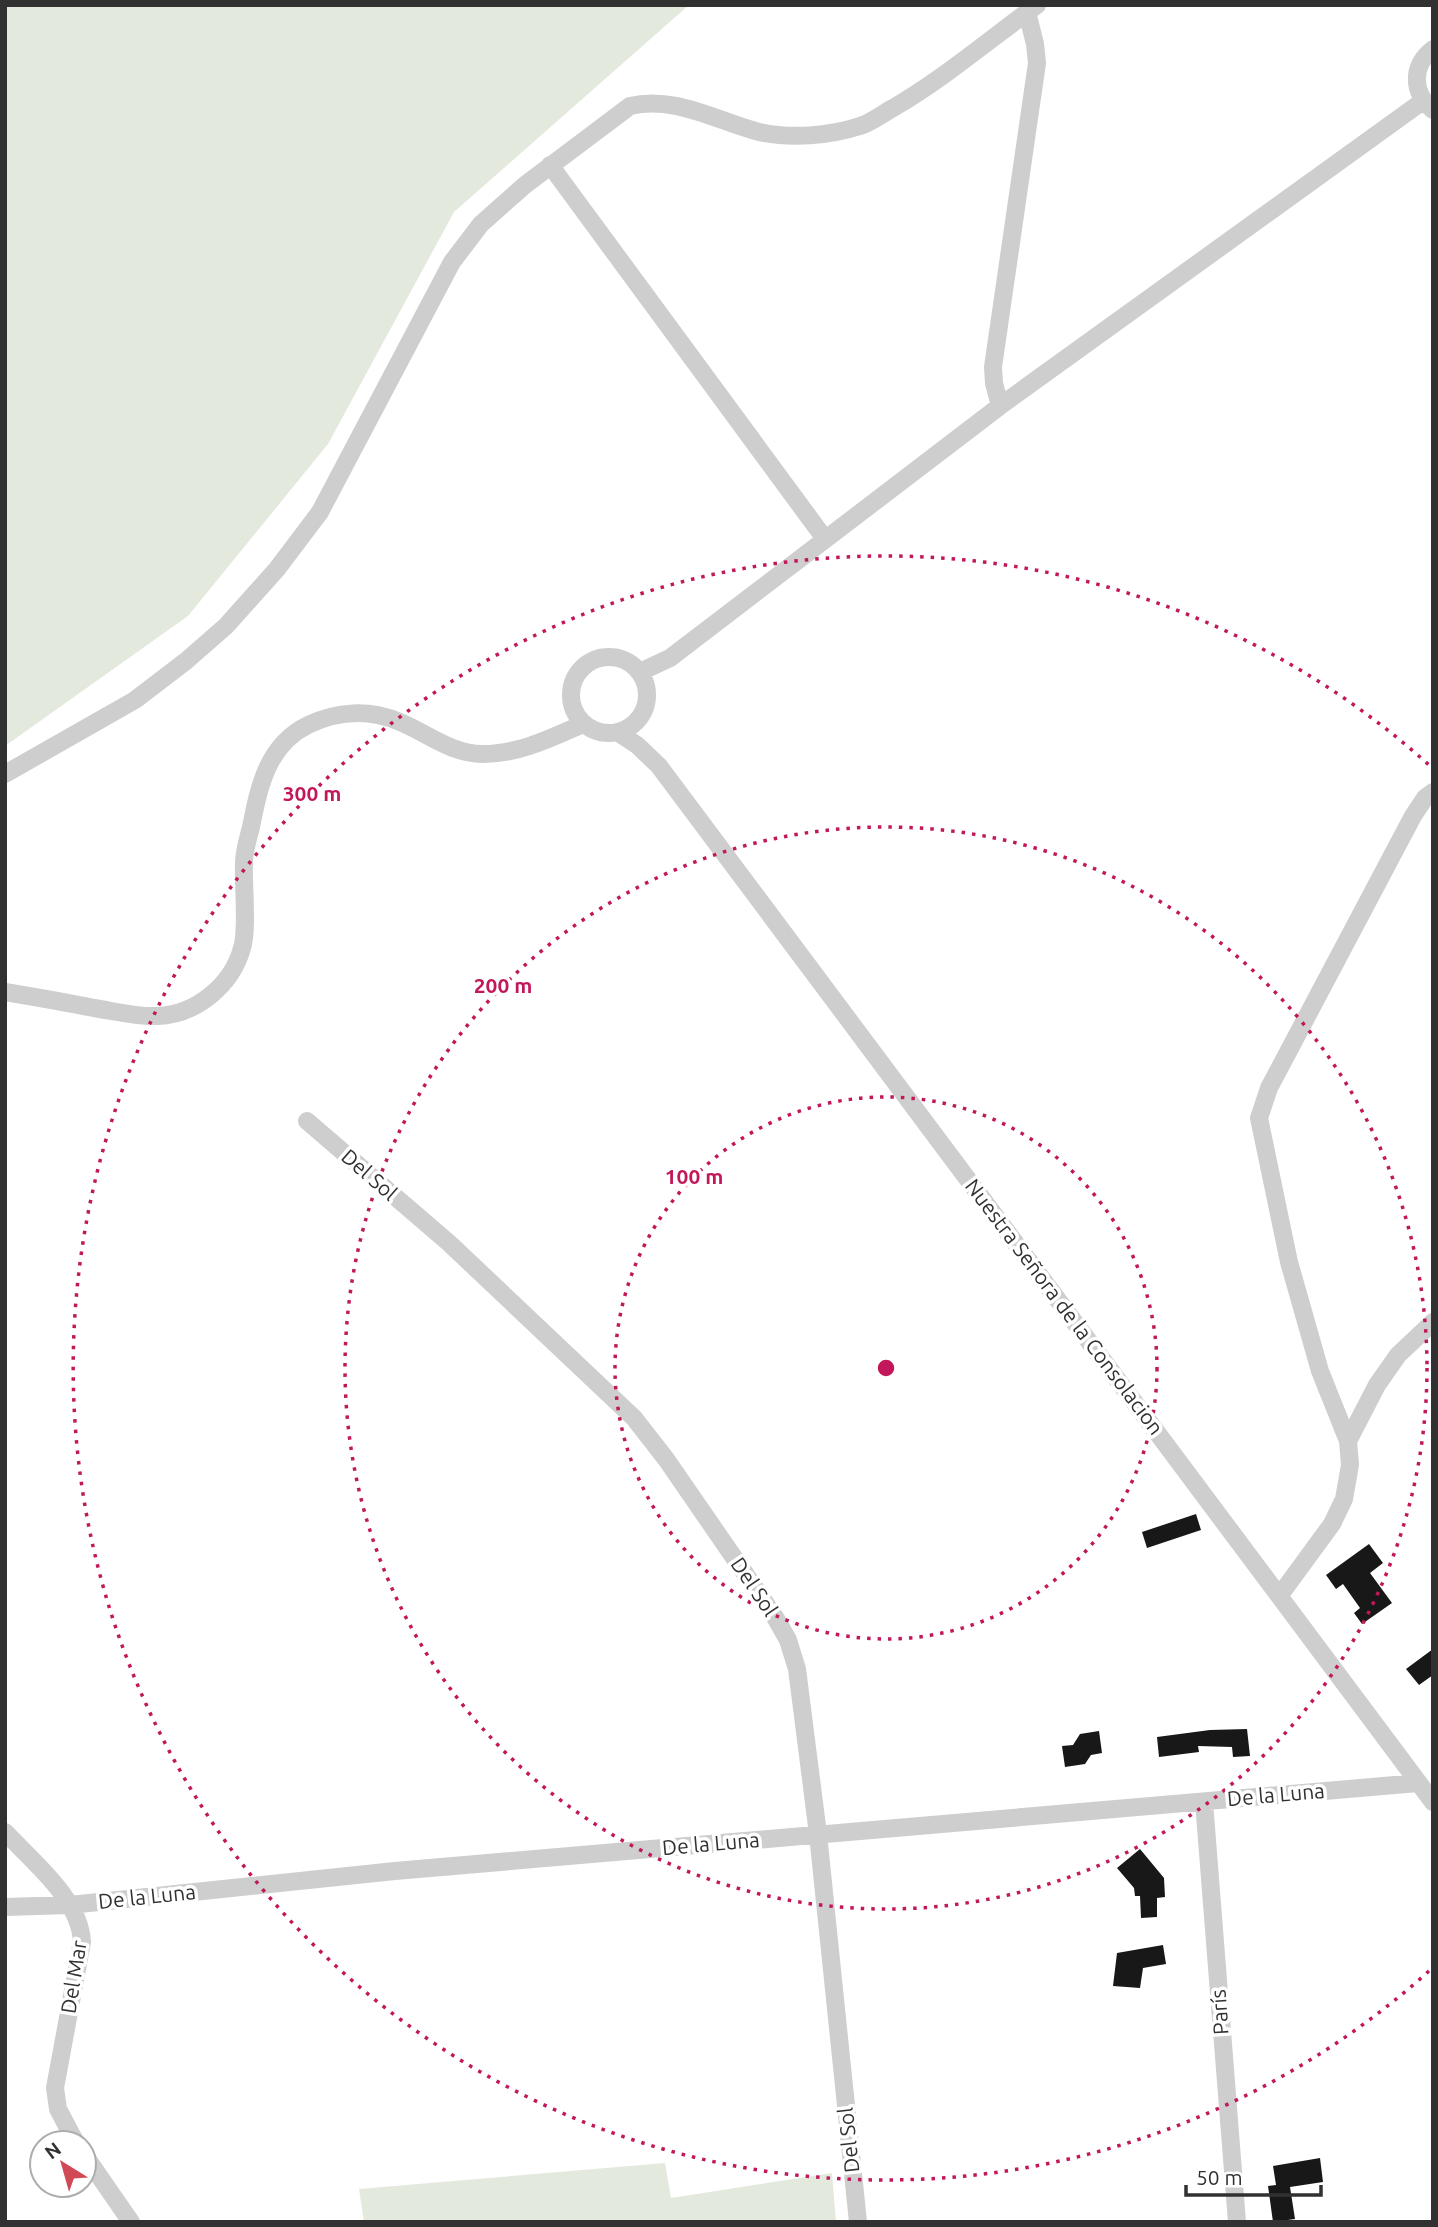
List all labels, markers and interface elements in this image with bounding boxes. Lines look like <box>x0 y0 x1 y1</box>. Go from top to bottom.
text: 300 m <box>283 781 341 805</box>
text: 200 m <box>474 973 532 997</box>
street label: Del Sol <box>337 1144 402 1205</box>
text: 100 m <box>665 1164 723 1188</box>
street label: Nuestra Señora de la Consolacion <box>961 1174 1169 1439</box>
centre of rings <box>874 1356 898 1380</box>
street label: Del Sol <box>727 1553 783 1620</box>
street label: De la Luna <box>1226 1778 1326 1810</box>
street label: De la Luna <box>661 1827 761 1859</box>
street label: De la Luna <box>97 1879 197 1913</box>
street label: Del Mar <box>55 1939 91 2015</box>
street label: París <box>1205 1989 1233 2036</box>
street label: Del Sol <box>833 2106 863 2174</box>
north arrow <box>28 2129 98 2199</box>
text: N <box>40 2137 65 2163</box>
scale bar <box>1186 2154 1321 2198</box>
text: 50 m <box>1196 2165 1243 2189</box>

